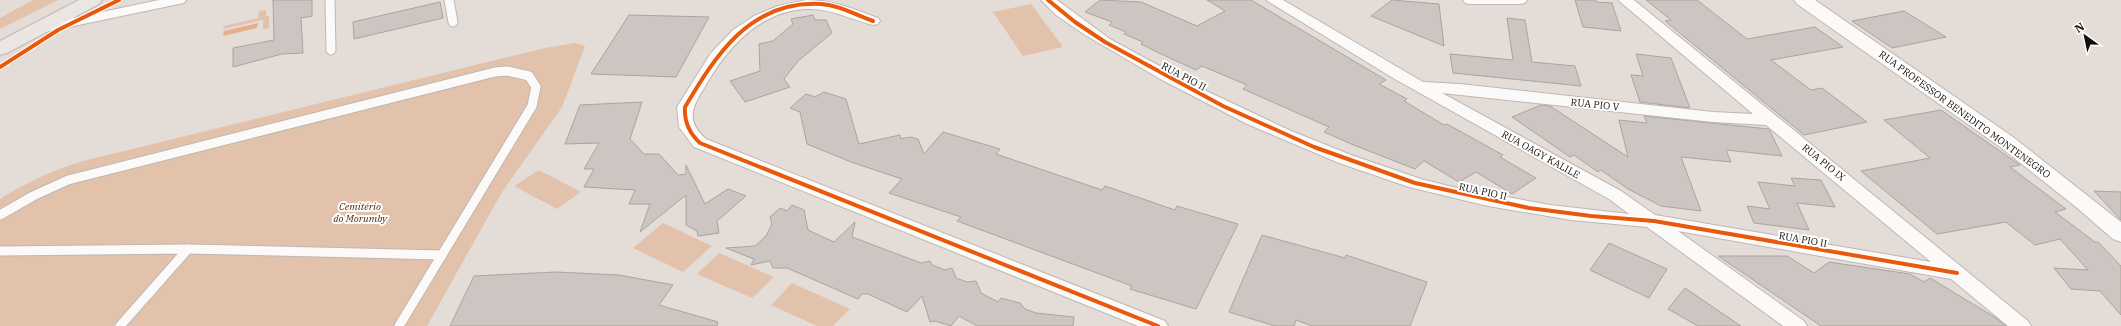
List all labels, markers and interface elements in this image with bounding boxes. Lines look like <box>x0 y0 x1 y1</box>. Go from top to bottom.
north arrow <box>2065 16 2105 56</box>
text: N <box>2072 19 2087 36</box>
street label: RUA PROFESSOR BENEDITO MONTENEGRO <box>1876 48 2053 181</box>
street label: RUA PIO II <box>1159 59 1208 94</box>
street label: RUA PIO V <box>1570 95 1620 114</box>
street label: RUA OAGY KALILE <box>1499 127 1582 181</box>
street label: RUA PIO IX <box>1799 141 1848 184</box>
street label: RUA PIO II <box>1458 180 1508 203</box>
park label: Cemitério do Morumby <box>333 200 388 225</box>
street label: RUA PIO II <box>1778 229 1828 250</box>

